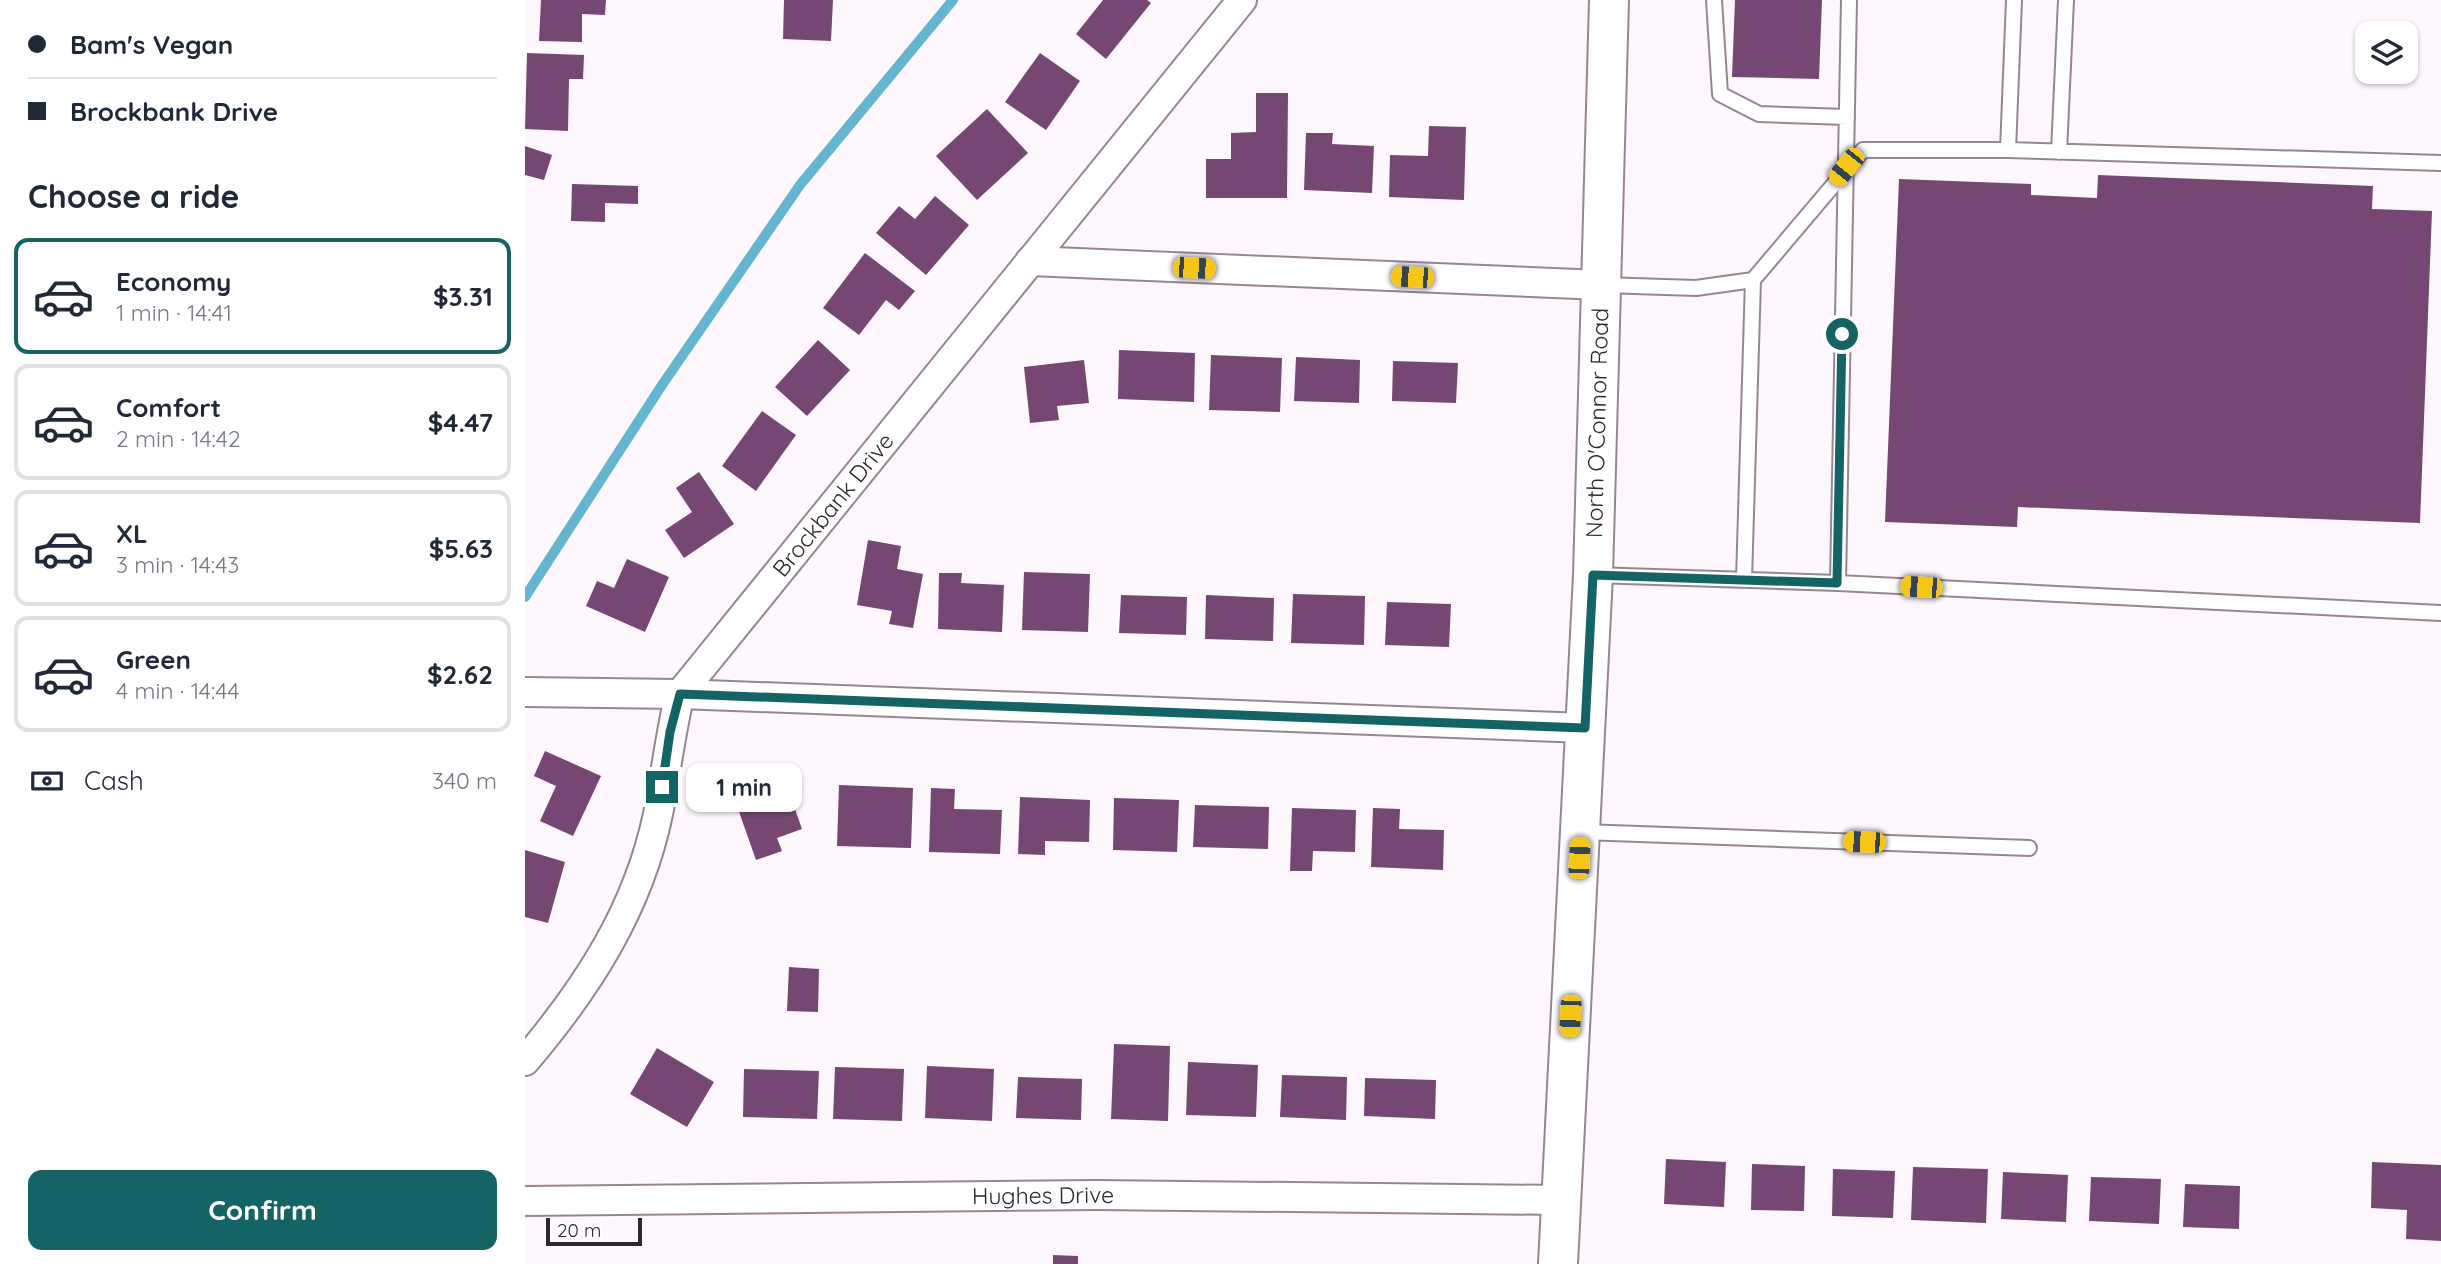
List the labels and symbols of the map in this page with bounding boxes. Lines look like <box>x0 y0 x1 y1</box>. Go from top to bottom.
car <box>1825 144 1868 190</box>
car <box>1173 256 1216 280</box>
car <box>1391 265 1434 289</box>
street label: North O'Connor Road <box>1579 307 1614 539</box>
route start <box>1826 318 1858 350</box>
street label: Brockbank Drive <box>766 427 900 582</box>
car <box>1900 575 1943 599</box>
callout: 1 min <box>687 762 802 812</box>
route end <box>646 771 678 803</box>
car <box>1843 831 1886 853</box>
car <box>1568 836 1591 880</box>
car <box>1559 994 1582 1038</box>
street label: Hughes Drive <box>972 1180 1114 1210</box>
scale bar <box>546 1215 642 1247</box>

